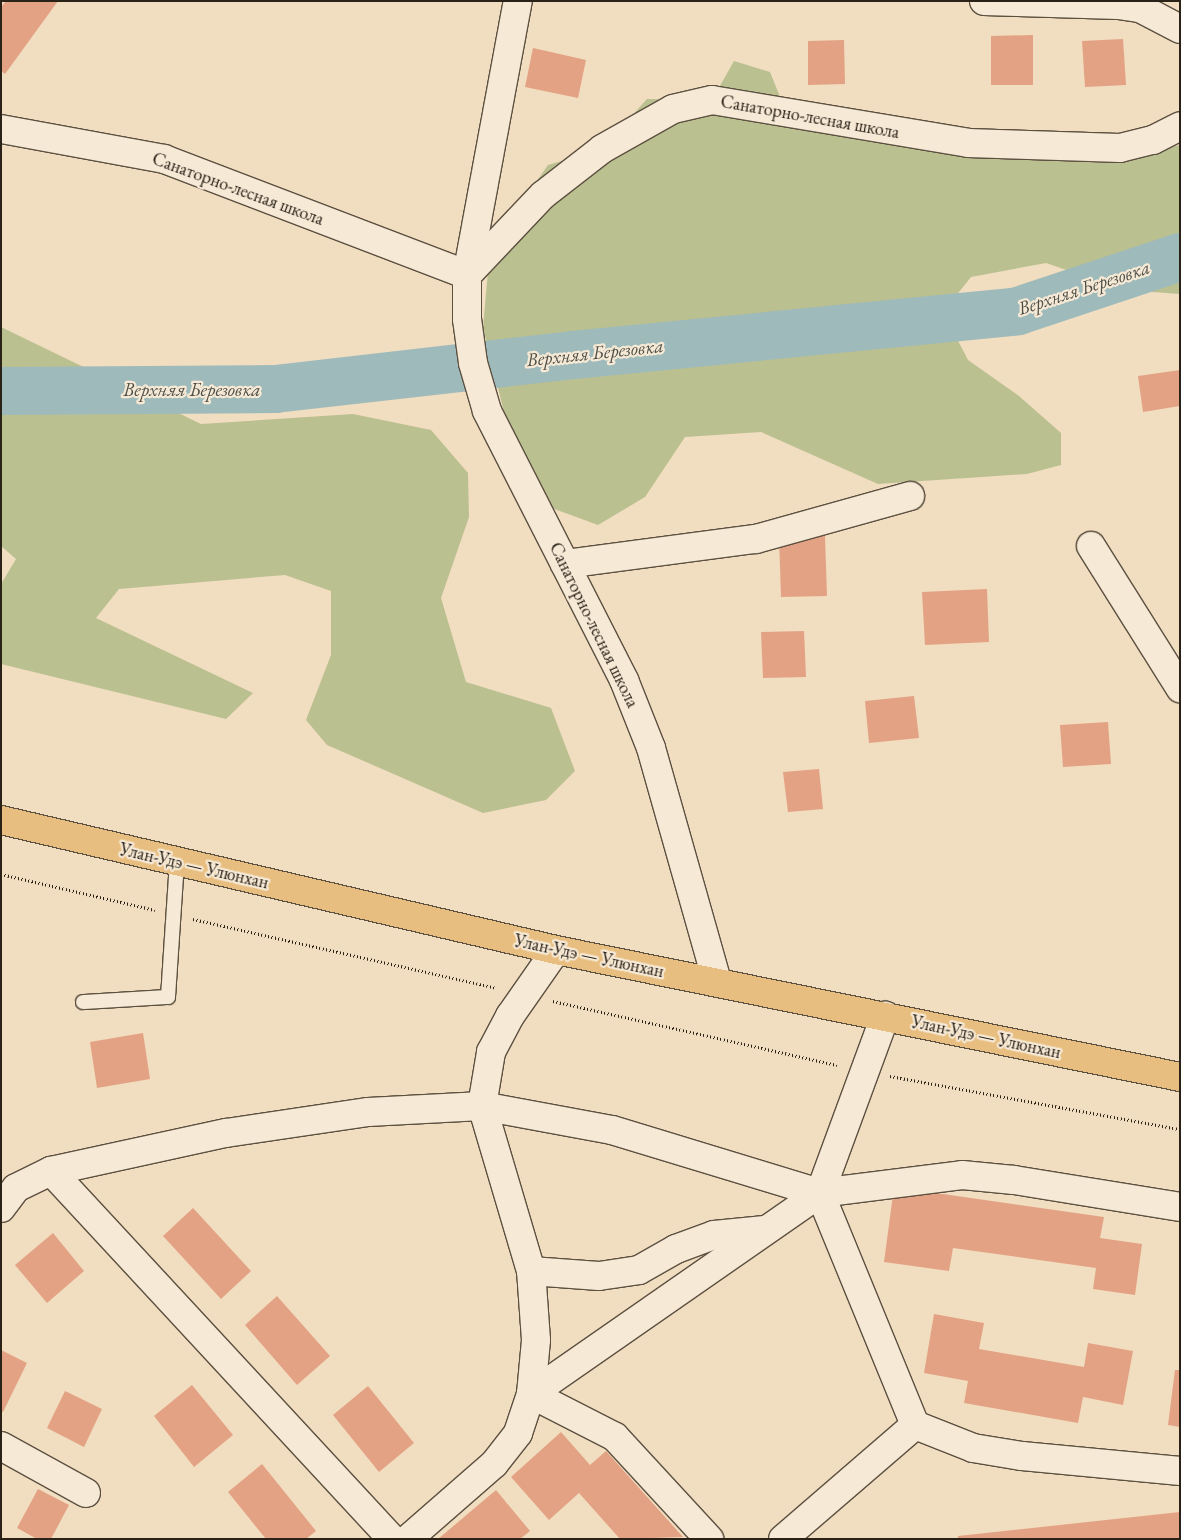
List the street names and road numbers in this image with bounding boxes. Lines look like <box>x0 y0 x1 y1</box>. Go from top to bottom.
street label: Санаторно-лесная школа <box>719 91 901 143</box>
street label: Санаторно-лесная школа <box>149 148 327 230</box>
street label: Санаторно-лесная школа <box>545 539 643 711</box>
street label: Улан-Удэ — Улюнхан <box>117 838 271 894</box>
street label: Улан-Удэ — Улюнхан <box>512 930 666 982</box>
street label: Улан-Удэ — Улюнхан <box>909 1011 1063 1063</box>

